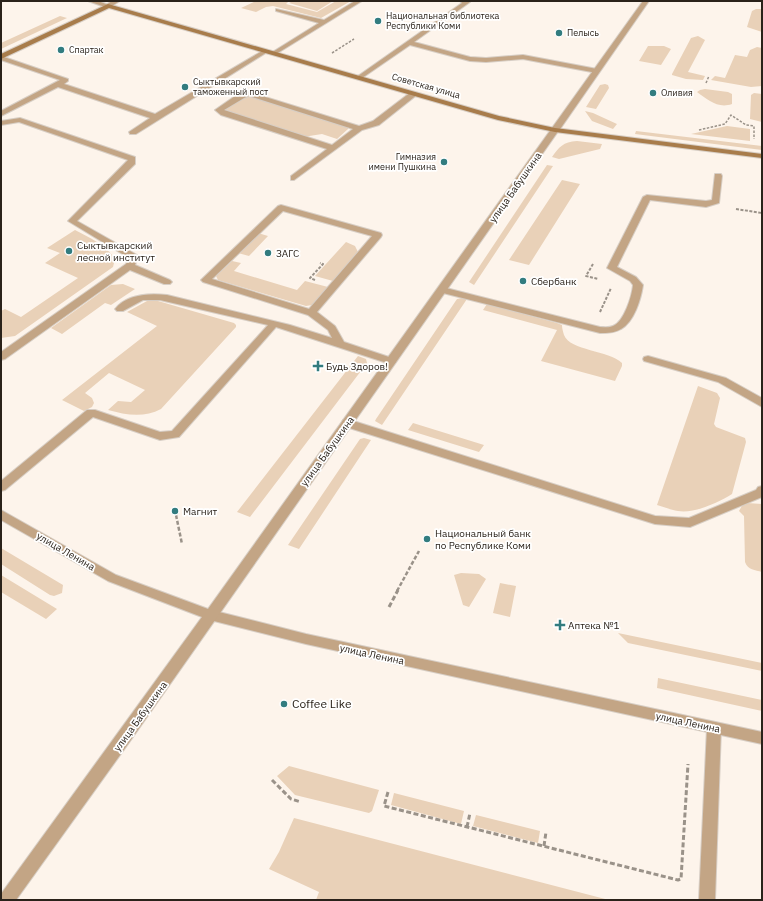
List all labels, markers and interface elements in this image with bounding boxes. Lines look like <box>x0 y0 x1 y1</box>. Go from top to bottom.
place label: Национальная библиотека Республики Коми <box>386 10 500 31</box>
marker: Национальная библиотека Республики Коми <box>373 16 383 26</box>
place label: Пелысь <box>567 27 599 38</box>
marker: Пелысь <box>554 28 564 38</box>
place label: Спартак <box>69 44 104 55</box>
marker: Спартак <box>56 45 66 55</box>
street label: Советская улица <box>391 70 462 101</box>
place label: Сыктывкарский таможенный пост <box>193 76 269 97</box>
marker: Сыктывкарский таможенный пост <box>180 82 190 92</box>
place label: Оливия <box>661 87 693 98</box>
marker: Оливия <box>648 88 658 98</box>
street label: улица Бабушкина <box>486 149 545 225</box>
place label: Гимназия имени Пушкина <box>369 151 436 172</box>
marker: Гимназия имени Пушкина <box>439 157 449 167</box>
place label: Сыктывкарский лесной институт <box>77 239 155 264</box>
marker: Сыктывкарский лесной институт <box>64 246 74 256</box>
place label: ЗАГС <box>276 247 299 260</box>
marker: ЗАГС <box>263 248 273 258</box>
place label: Сбербанк <box>531 275 577 288</box>
marker: Сбербанк <box>518 276 528 286</box>
place label: Будь Здоров! <box>326 360 388 373</box>
marker: Будь Здоров! <box>313 361 323 371</box>
street label: улица Бабушкина <box>298 413 357 489</box>
place label: Магнит <box>183 505 218 518</box>
marker: Магнит <box>170 506 180 516</box>
place label: Национальный банк по Республике Коми <box>435 527 531 552</box>
street label: улица Ленина <box>34 529 98 574</box>
marker: Национальный банк по Республике Коми <box>422 534 432 544</box>
place label: Аптека №1 <box>568 619 620 632</box>
marker: Аптека №1 <box>555 620 565 630</box>
street label: улица Ленина <box>339 641 406 668</box>
street label: улица Бабушкина <box>111 678 170 754</box>
place label: Coffee Like <box>292 696 352 711</box>
marker: Coffee Like <box>279 699 289 709</box>
street label: улица Ленина <box>655 709 722 736</box>

